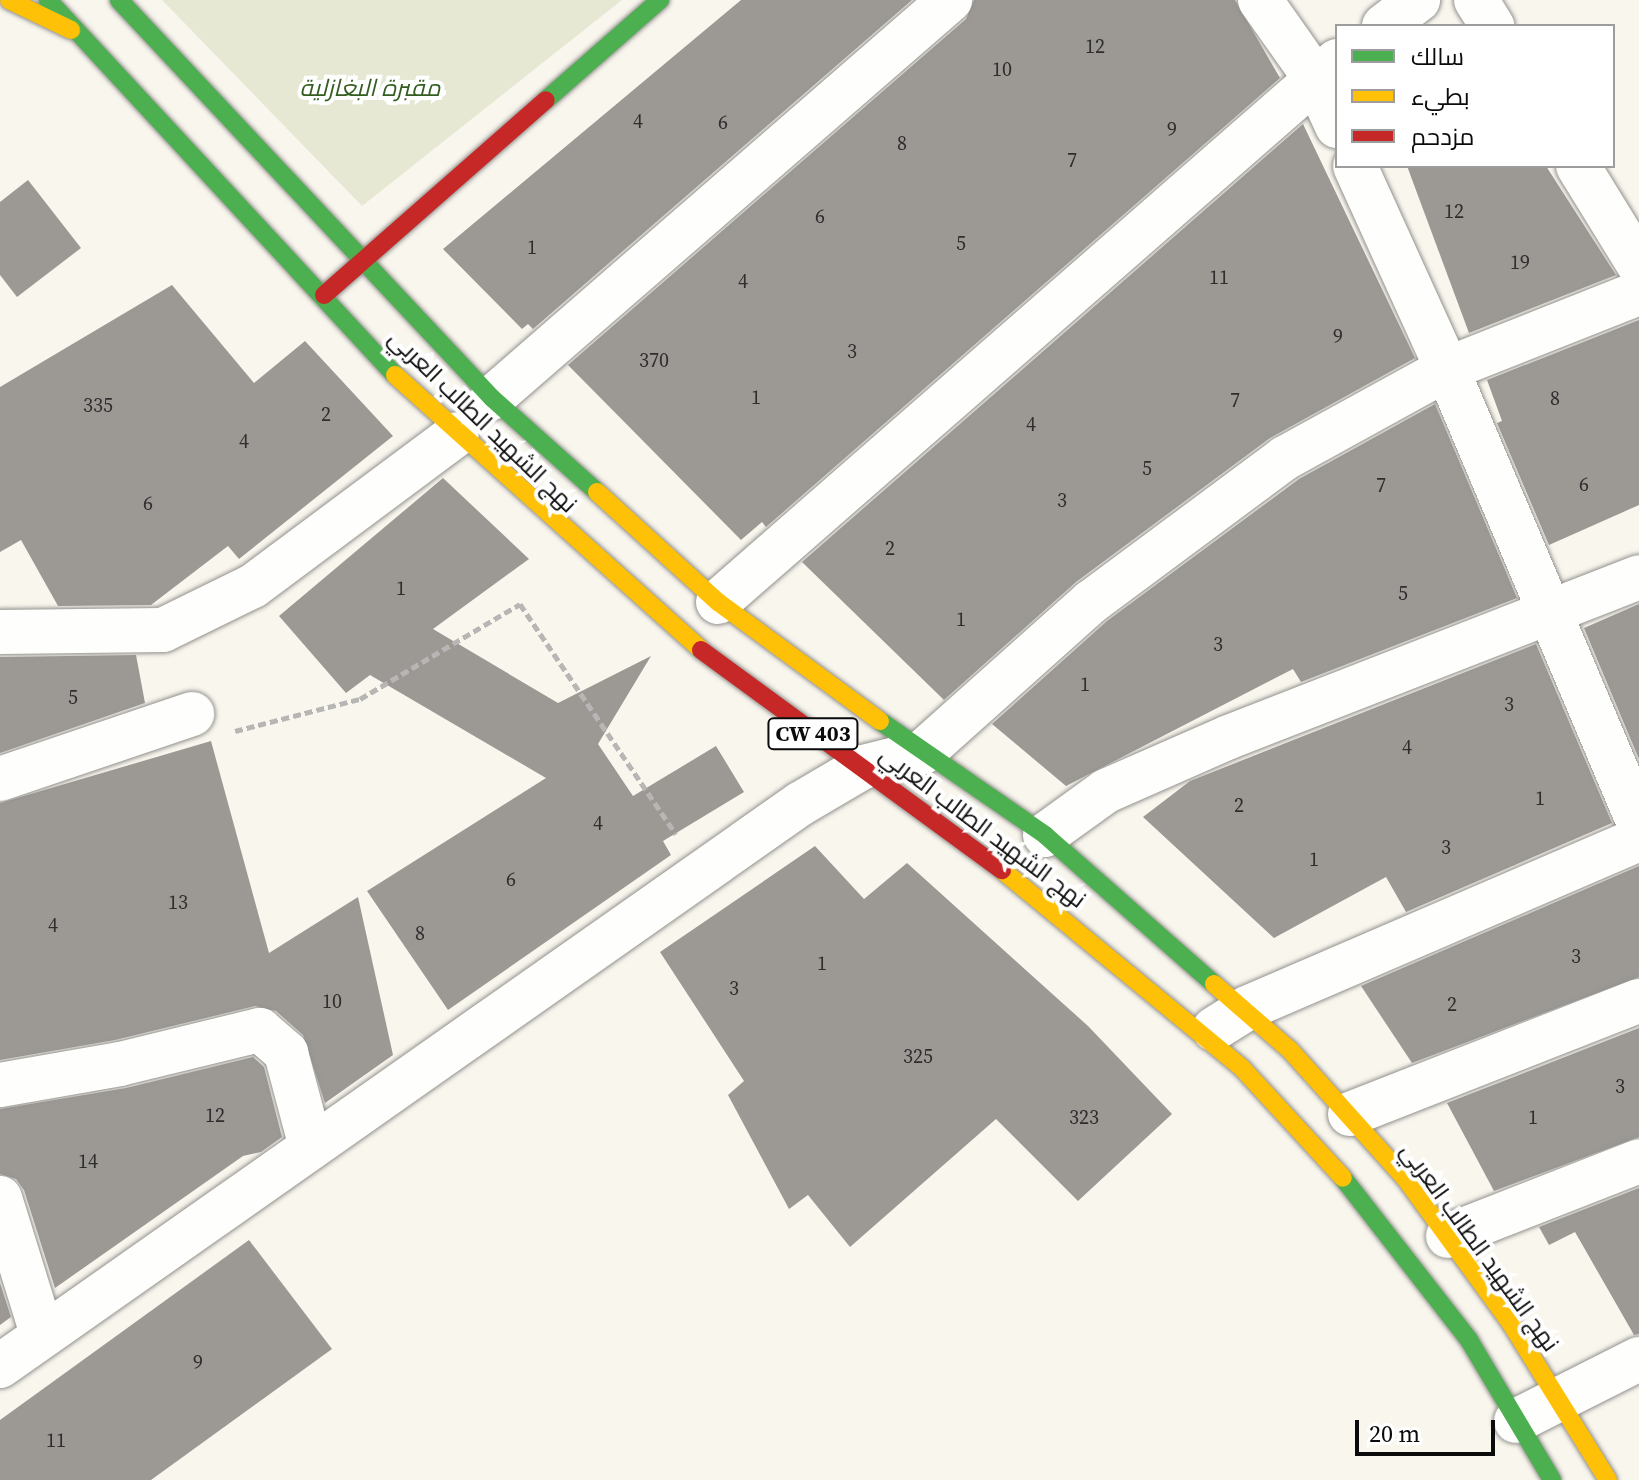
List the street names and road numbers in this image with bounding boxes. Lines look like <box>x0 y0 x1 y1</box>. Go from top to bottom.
street label: نهج الشهيد الطالب العربي <box>383 323 583 519</box>
road number: CW 403 <box>767 716 859 752</box>
street label: نهج الشهيد الطالب العربي <box>874 740 1092 914</box>
street label: نهج الشهيد الطالب العربي <box>1395 1137 1565 1357</box>

